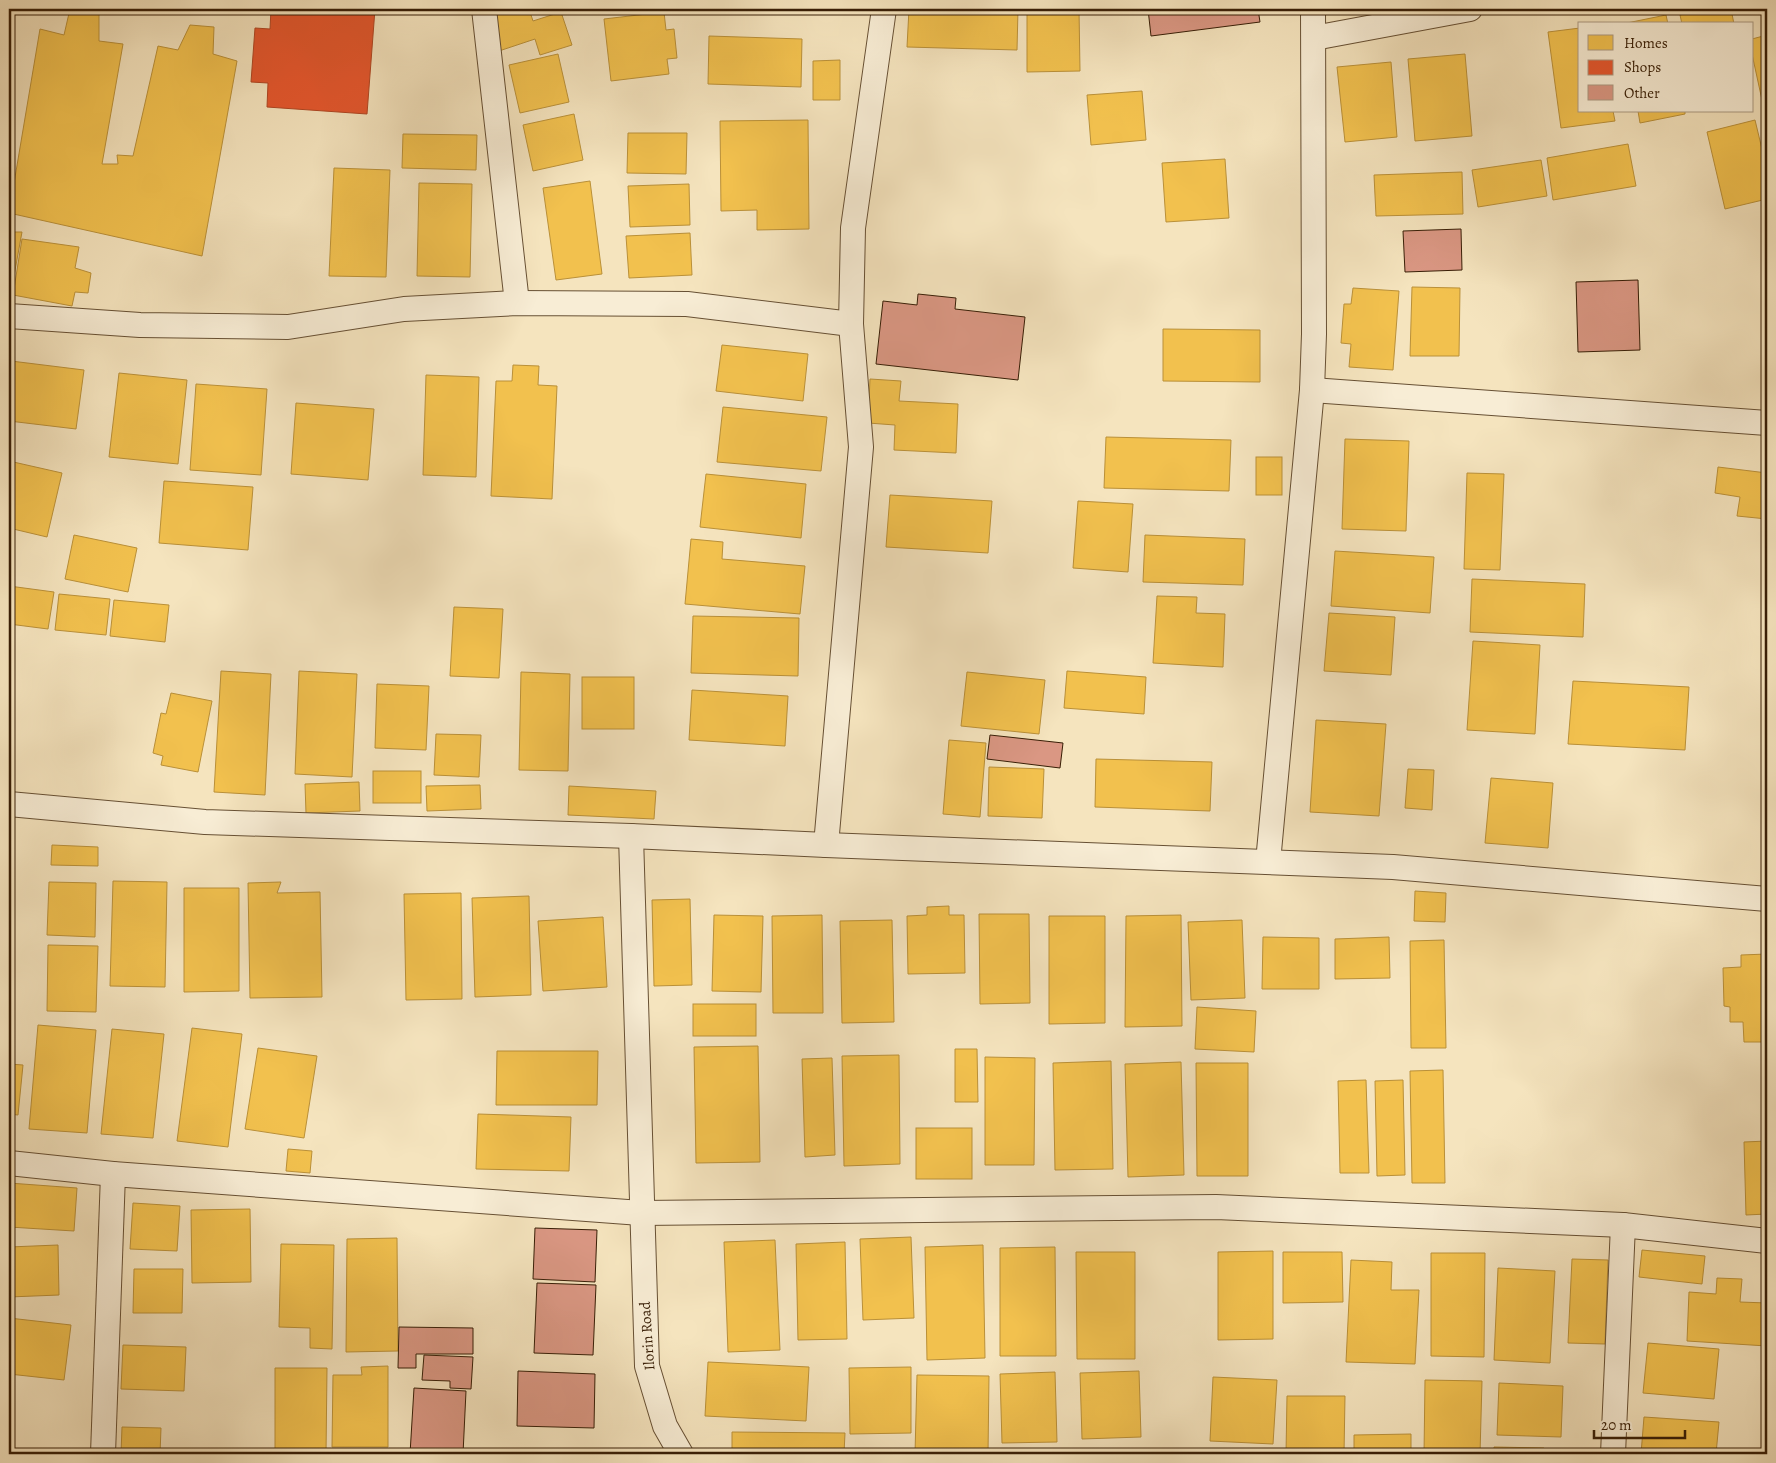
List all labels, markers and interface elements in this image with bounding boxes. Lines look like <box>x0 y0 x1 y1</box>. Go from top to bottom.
legend <box>1578 22 1754 112</box>
text: Homes <box>1624 33 1668 53</box>
text: Shops <box>1624 57 1661 77</box>
text: Other <box>1624 83 1660 103</box>
street label: Ilorin Road <box>635 1300 659 1371</box>
scale bar <box>1594 1408 1685 1440</box>
text: 20 m <box>1601 1415 1632 1435</box>

